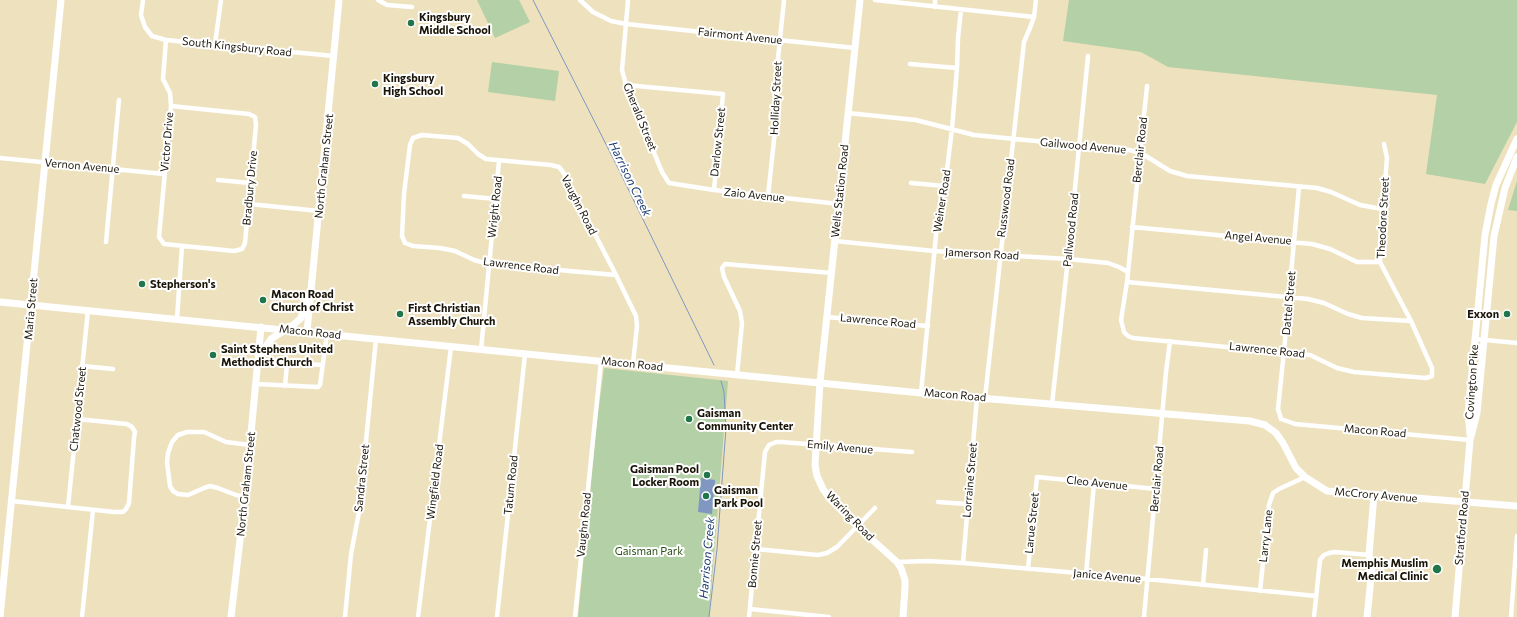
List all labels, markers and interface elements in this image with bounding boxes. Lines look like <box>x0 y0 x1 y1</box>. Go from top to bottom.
place label: Kingsbury Middle School <box>419 10 491 36</box>
marker: Kingsbury Middle School <box>406 18 416 28</box>
street label: Fairmont Avenue <box>697 25 783 47</box>
street label: South Kingsbury Road <box>182 35 292 59</box>
street label: Holliday Street <box>767 61 785 135</box>
place label: Kingsbury High School <box>383 71 443 97</box>
marker: Kingsbury High School <box>370 79 380 89</box>
street label: Gherald Street <box>620 81 660 153</box>
street label: Darlow Street <box>708 107 728 177</box>
street label: Victor Drive <box>158 112 176 172</box>
street label: North Graham Street <box>312 113 336 219</box>
street label: Berclair Road <box>1130 116 1150 184</box>
street label: Gailwood Avenue <box>1039 136 1127 156</box>
water label: Harrison Creek <box>606 139 654 219</box>
street label: Wells Station Road <box>829 144 851 238</box>
street label: Bradbury Drive <box>240 150 260 226</box>
street label: Vernon Avenue <box>44 156 120 176</box>
street label: Russwood Road <box>995 158 1017 238</box>
street label: Weiner Road <box>931 169 953 233</box>
street label: Vaughn Road <box>558 173 600 237</box>
street label: Wright Road <box>485 175 505 239</box>
street label: Theodore Street <box>1374 177 1392 259</box>
street label: Zaio Avenue <box>723 185 785 205</box>
street label: Pallwood Road <box>1061 192 1081 268</box>
street label: Angel Avenue <box>1224 229 1292 247</box>
street label: Jamerson Road <box>945 245 1019 263</box>
street label: Lawrence Road <box>482 255 560 277</box>
street label: Dattel Street <box>1280 270 1298 336</box>
street label: Maria Street <box>22 277 40 341</box>
place label: Stepherson's <box>150 277 216 291</box>
marker: Stepherson's <box>137 279 147 289</box>
place label: Macon Road Church of Christ <box>271 287 354 313</box>
marker: Macon Road Church of Christ <box>258 295 268 305</box>
place label: First Christian Assembly Church <box>408 301 495 327</box>
place label: Exxon <box>1467 307 1499 321</box>
marker: First Christian Assembly Church <box>395 309 405 319</box>
marker: Exxon <box>1502 309 1512 319</box>
street label: Lawrence Road <box>840 311 916 331</box>
street label: Macon Road <box>278 322 342 342</box>
street label: Lawrence Road <box>1228 339 1306 361</box>
place label: Saint Stephens United Methodist Church <box>221 342 333 368</box>
street label: Covington Pike <box>1463 344 1481 420</box>
marker: Saint Stephens United Methodist Church <box>208 350 218 360</box>
street label: Macon Road <box>600 354 664 374</box>
street label: Chatwood Street <box>67 366 89 452</box>
street label: Macon Road <box>923 386 987 404</box>
place label: Gaisman Community Center <box>697 406 793 432</box>
marker: Gaisman Community Center <box>684 414 694 424</box>
street label: Macon Road <box>1343 422 1407 440</box>
street label: North Graham Street <box>234 431 258 537</box>
street label: Emily Avenue <box>806 438 874 456</box>
street label: Lorraine Street <box>960 442 980 518</box>
street label: Sandra Street <box>352 443 372 513</box>
street label: Wingfield Road <box>424 443 446 521</box>
street label: Berclair Road <box>1148 445 1166 513</box>
street label: Tatum Road <box>501 455 521 515</box>
place label: Gaisman Pool Locker Room <box>630 462 699 488</box>
marker: Gaisman Pool Locker Room <box>702 470 712 480</box>
street label: Cleo Avenue <box>1066 473 1128 493</box>
place label: Gaisman Park Pool <box>714 483 763 509</box>
street label: McCrory Avenue <box>1334 485 1418 505</box>
street label: Waring Road <box>823 489 877 543</box>
street label: Stratford Road <box>1452 490 1472 566</box>
marker: Gaisman Park Pool <box>701 491 711 501</box>
street label: Vaughn Road <box>574 492 594 558</box>
street label: Larue Street <box>1022 492 1042 554</box>
street label: Larry Lane <box>1257 509 1275 563</box>
water label: Harrison Creek <box>696 517 718 599</box>
street label: Bonnie Street <box>745 520 765 588</box>
park label: Gaisman Park <box>615 544 683 558</box>
place label: Memphis Muslim Medical Clinic <box>1341 556 1428 582</box>
marker: Memphis Muslim Medical Clinic <box>1431 563 1443 575</box>
street label: Janice Avenue <box>1073 566 1141 586</box>

